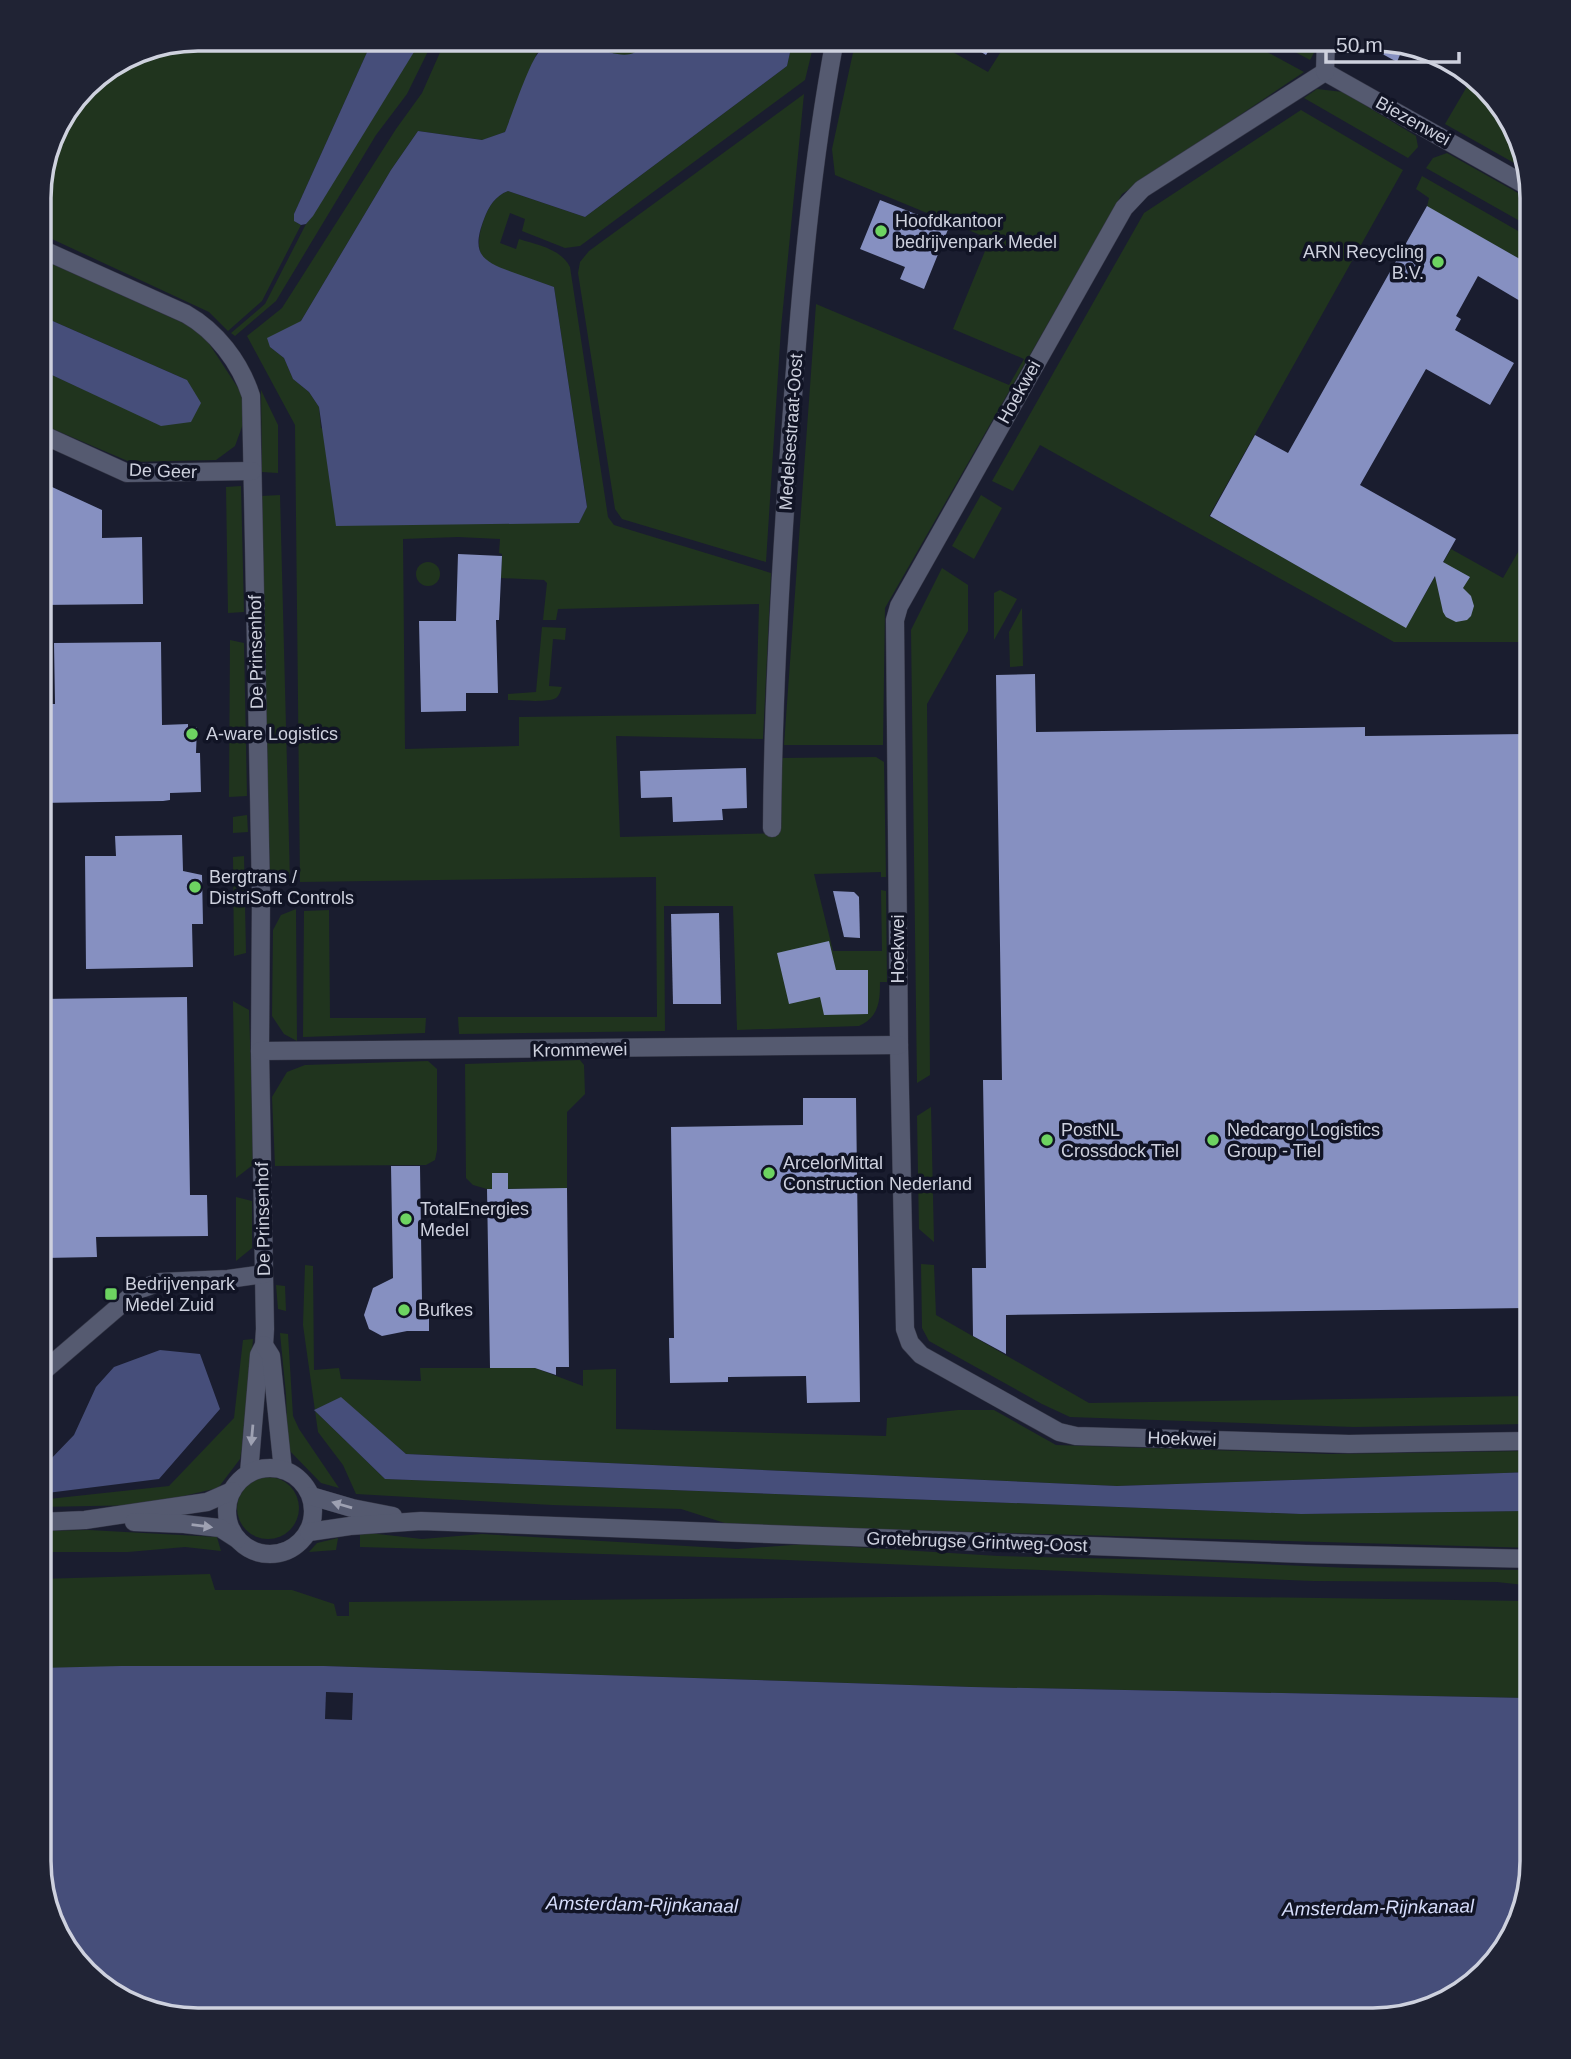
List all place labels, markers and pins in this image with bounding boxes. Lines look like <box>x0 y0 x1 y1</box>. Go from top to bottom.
place label: Hoofdkantoor bedrijvenpark Medel <box>895 211 1057 252</box>
marker: Hoofdkantoor bedrijvenpark Medel <box>873 223 889 239</box>
place label: ARN Recycling B.V. <box>1303 242 1424 283</box>
marker: ARN Recycling B.V. <box>1430 254 1446 270</box>
place label: A-ware Logistics <box>206 724 338 744</box>
marker: A-ware Logistics <box>184 726 200 742</box>
place label: Bergtrans / DistriSoft Controls <box>209 867 354 908</box>
marker: Bergtrans / DistriSoft Controls <box>187 879 203 895</box>
place label: PostNL Crossdock Tiel <box>1061 1120 1179 1161</box>
place label: Nedcargo Logistics Group - Tiel <box>1227 1120 1380 1161</box>
marker: PostNL Crossdock Tiel <box>1039 1132 1055 1148</box>
marker: Nedcargo Logistics Group - Tiel <box>1205 1132 1221 1148</box>
place label: ArcelorMittal Construction Nederland <box>783 1153 972 1194</box>
marker: ArcelorMittal Construction Nederland <box>761 1165 777 1181</box>
place label: TotalEnergies Medel <box>420 1199 529 1240</box>
marker: TotalEnergies Medel <box>398 1211 414 1227</box>
place label: Bedrijvenpark Medel Zuid <box>125 1274 236 1315</box>
marker: Bedrijvenpark Medel Zuid <box>103 1286 119 1302</box>
place label: Bufkes <box>418 1300 473 1320</box>
marker: Bufkes <box>396 1302 412 1318</box>

